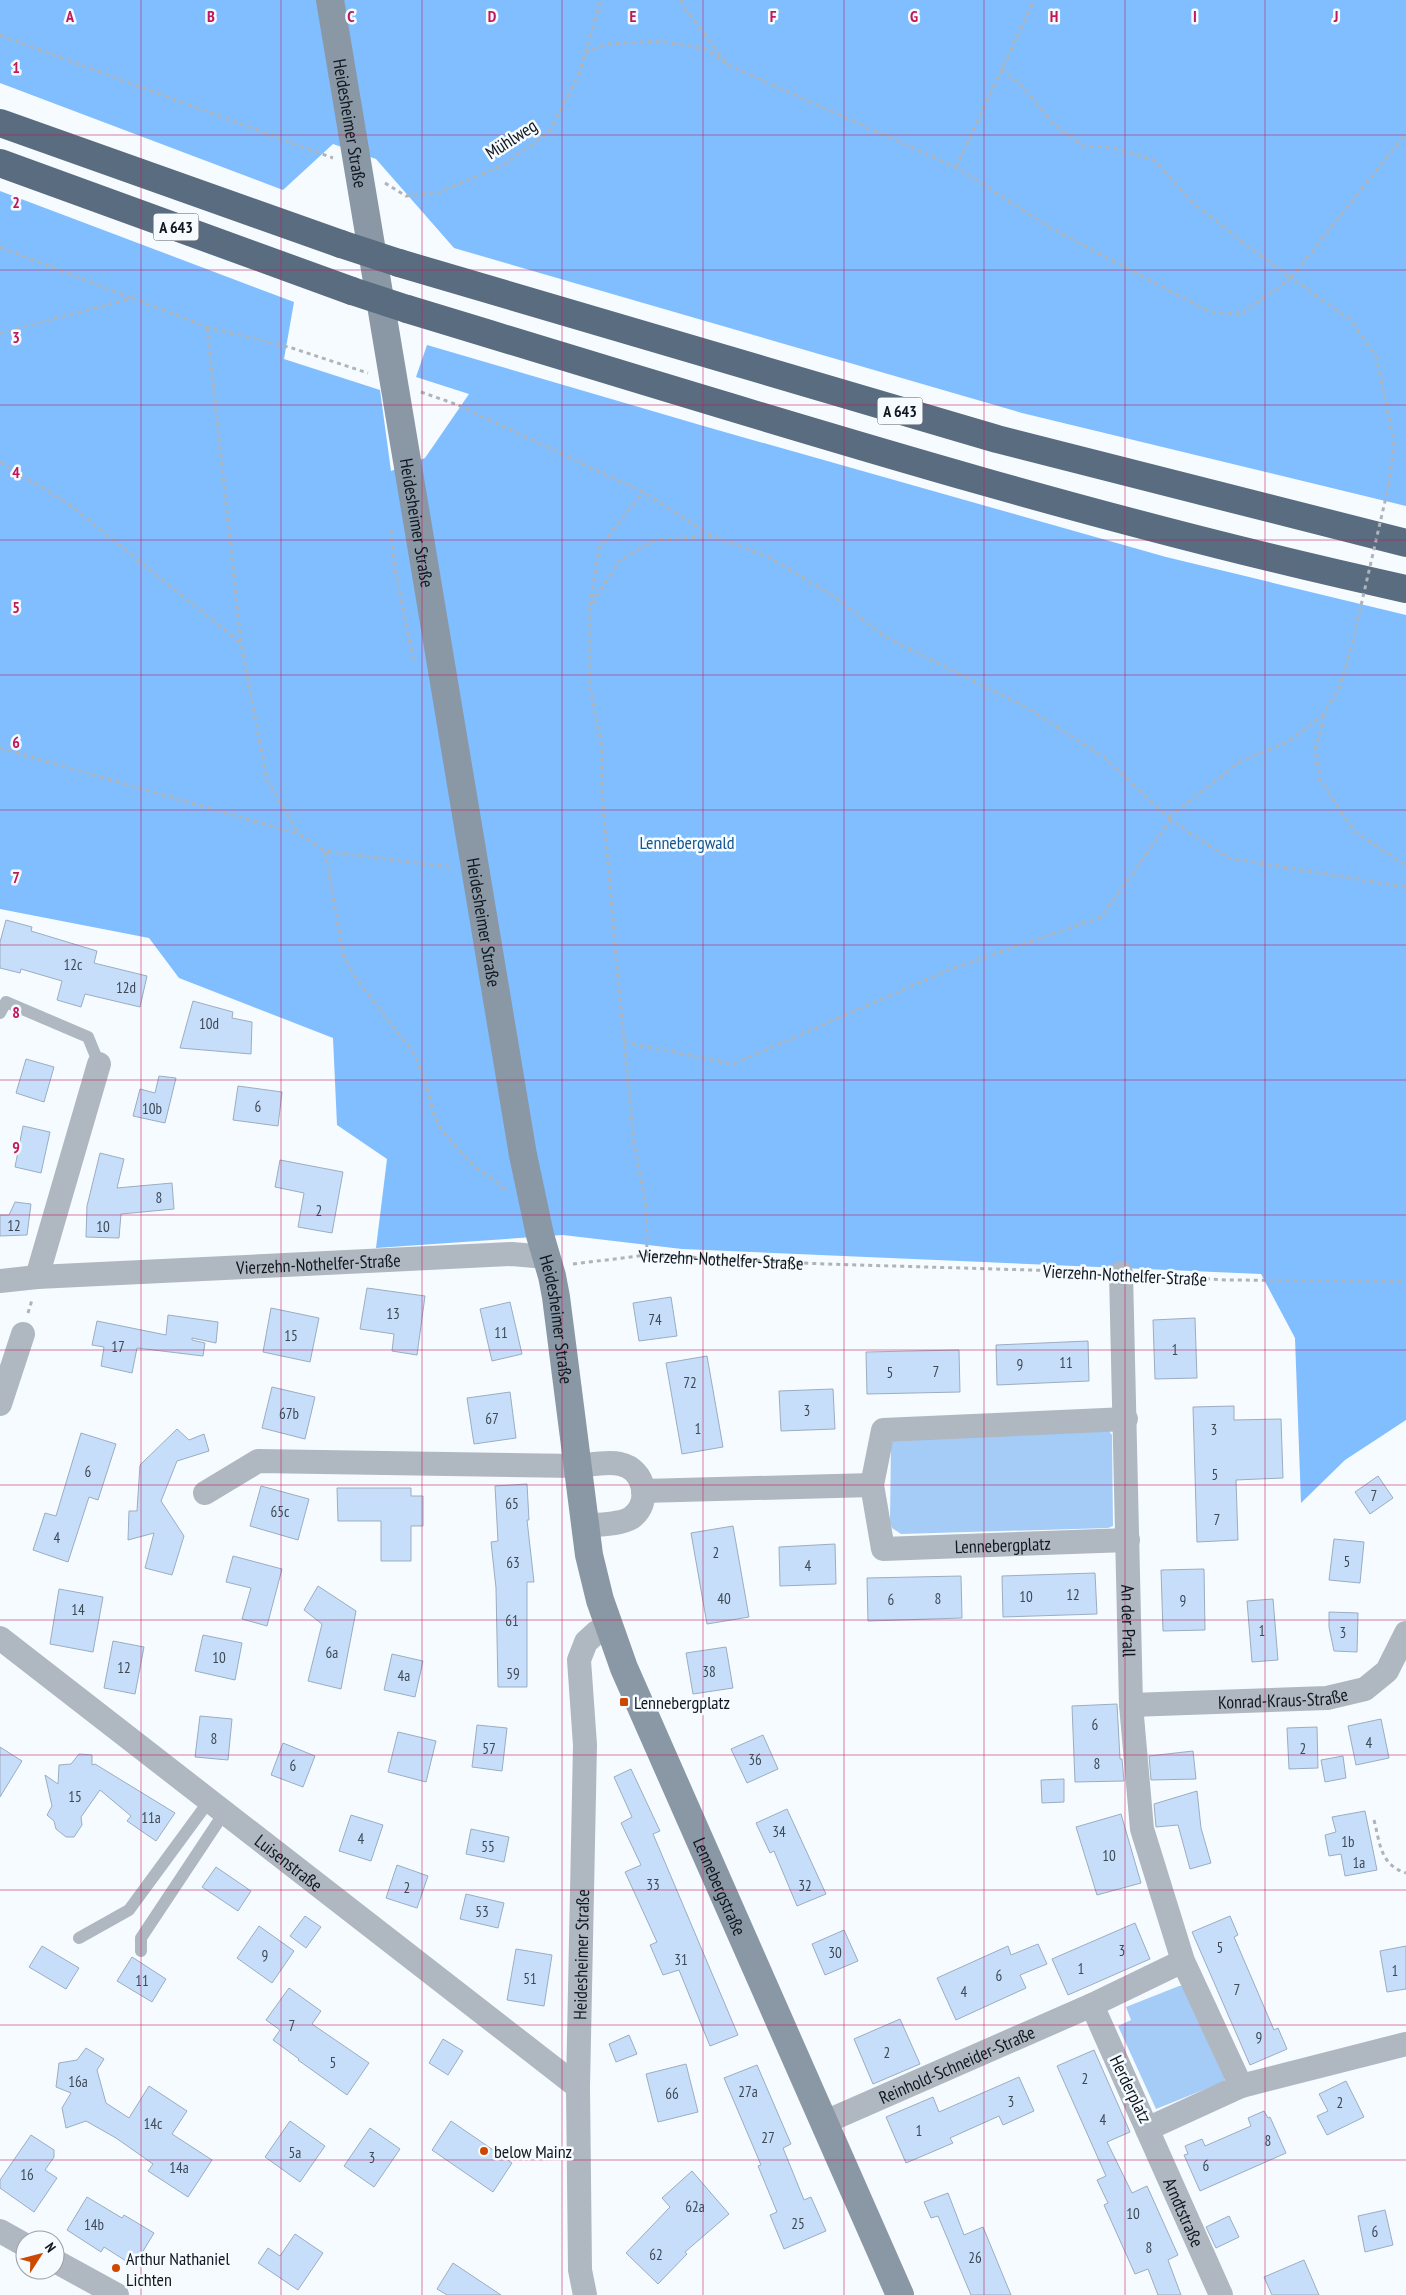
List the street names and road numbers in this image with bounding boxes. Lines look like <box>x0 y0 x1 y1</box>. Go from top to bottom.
street label: Heidesheimer Straße <box>328 57 373 190</box>
street label: Mühlweg <box>481 114 541 164</box>
road number: A 643 <box>154 213 198 240</box>
road number: A 643 <box>878 398 922 424</box>
street label: Heidesheimer Straße <box>395 456 439 589</box>
street label: Heidesheimer Straße <box>462 856 506 988</box>
street label: Vierzehn-Nothelfer-Straße <box>637 1243 804 1274</box>
street label: Vierzehn-Nothelfer-Straße <box>235 1248 401 1279</box>
street label: Heidesheimer Straße <box>535 1252 578 1385</box>
street label: Vierzehn-Nothelfer-Straße <box>1041 1259 1208 1291</box>
street label: Lennebergplatz <box>954 1531 1051 1558</box>
street label: An der Prall <box>1117 1584 1141 1658</box>
street label: Konrad-Kraus-Straße <box>1218 1682 1350 1713</box>
street label: Luisenstraße <box>250 1829 328 1896</box>
street label: Lennebergstraße <box>688 1834 752 1939</box>
street label: Heidesheimer Straße <box>568 1889 594 2020</box>
street label: Reinhold-Schneider-Straße <box>875 2020 1038 2109</box>
street label: Herderplatz <box>1105 2051 1157 2127</box>
street label: Arndtstraße <box>1159 2174 1210 2250</box>

